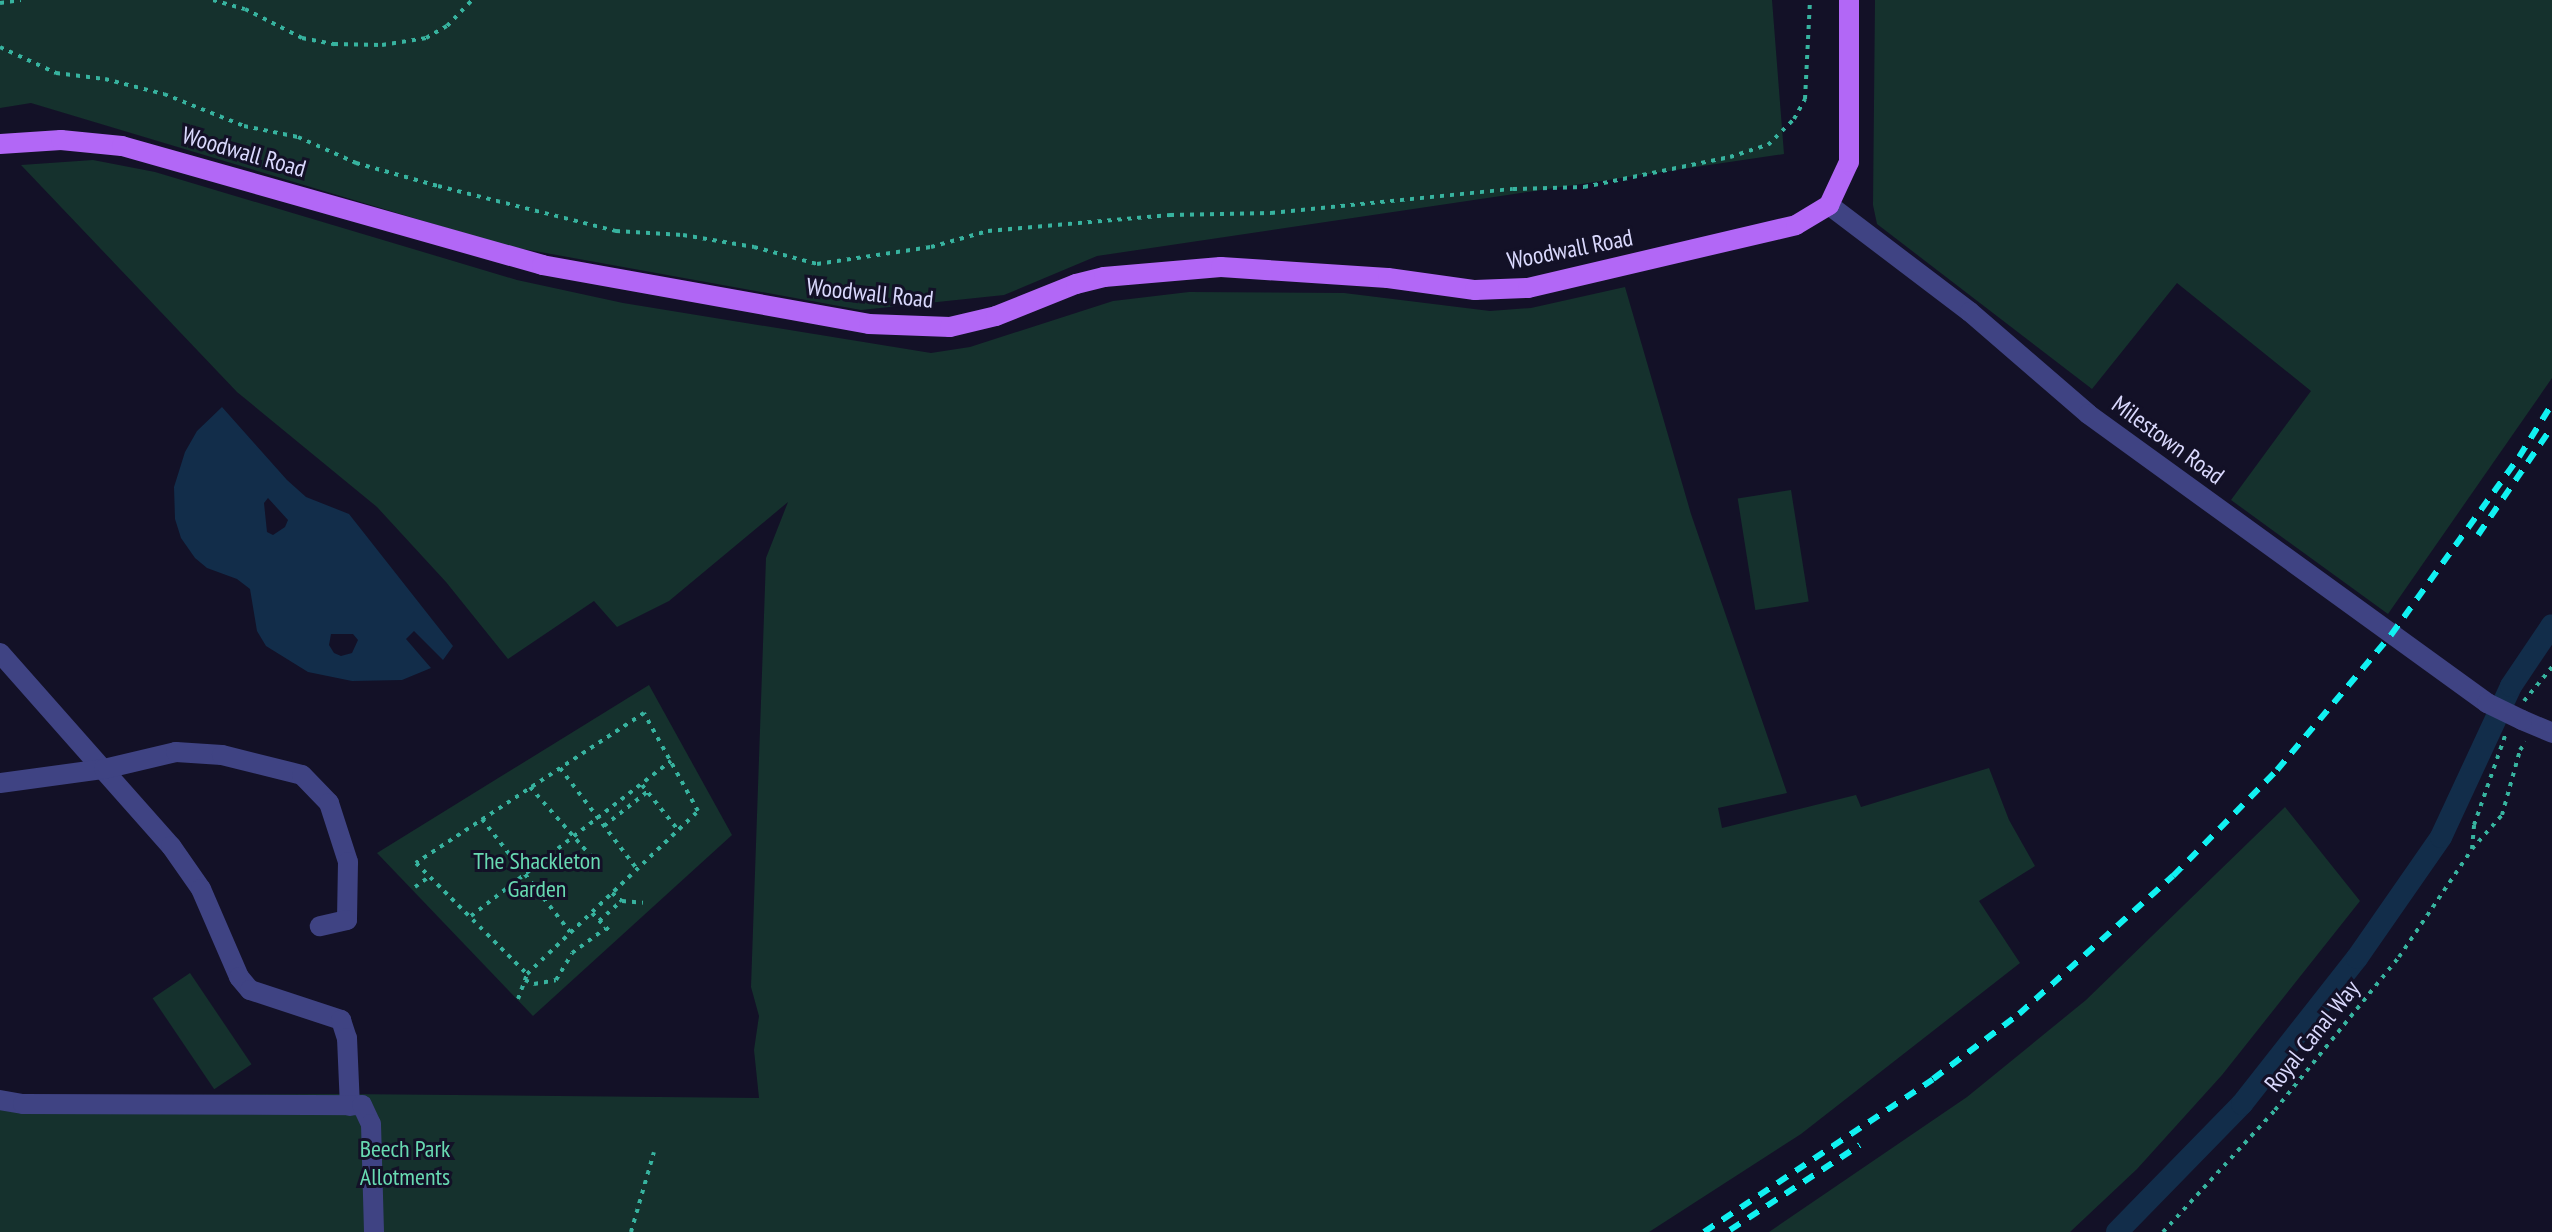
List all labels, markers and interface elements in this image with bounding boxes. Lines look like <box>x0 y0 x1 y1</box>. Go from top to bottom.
street label: Woodwall Road <box>179 121 309 183</box>
street label: Woodwall Road <box>1505 223 1635 275</box>
street label: Woodwall Road <box>805 272 935 314</box>
street label: Milestown Road <box>2106 390 2230 490</box>
park label: The Shackleton Garden <box>473 847 601 903</box>
street label: Royal Canal Way <box>2258 974 2366 1098</box>
park label: Beech Park Allotments <box>360 1135 450 1191</box>

